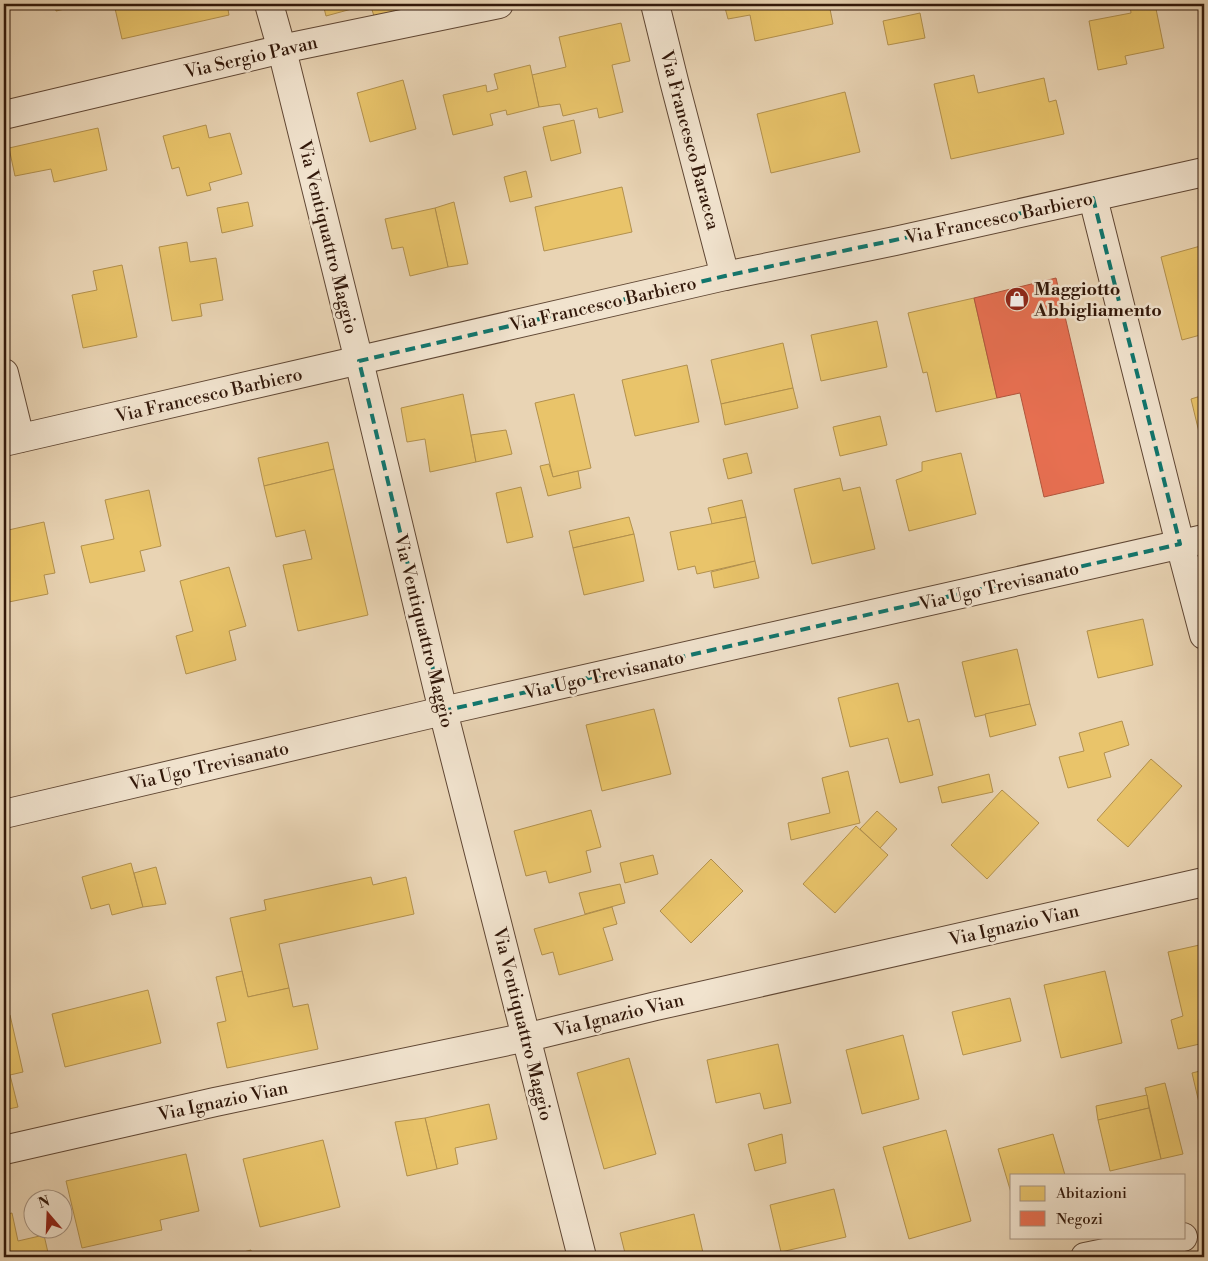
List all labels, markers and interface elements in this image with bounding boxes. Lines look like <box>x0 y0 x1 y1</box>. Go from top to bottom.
street label: Via Sergio Pavan <box>181 31 320 84</box>
street label: Via Francesco Baracca <box>654 47 725 233</box>
street label: Via Ventiquattro Maggio <box>292 137 363 336</box>
street label: Via Francesco Barbiero <box>902 187 1095 250</box>
street label: Via Francesco Barbiero <box>506 272 699 337</box>
place label: Maggiotto Abbigliamento <box>1033 278 1162 322</box>
shop icon: Maggiotto Abbigliamento <box>1004 286 1030 312</box>
street label: Via Francesco Barbiero <box>112 363 305 428</box>
street label: Via Ventiquattro Maggio <box>388 531 459 730</box>
street label: Via Ugo Trevisanato <box>916 557 1081 616</box>
street label: Via Ugo Trevisanato <box>521 646 686 705</box>
street label: Via Ugo Trevisanato <box>126 737 291 796</box>
street label: Via Ignazio Vian <box>946 899 1082 952</box>
street label: Via Ventiquattro Maggio <box>487 924 558 1123</box>
street label: Via Ignazio Vian <box>551 988 686 1043</box>
street label: Via Ignazio Vian <box>155 1076 291 1127</box>
legend <box>1010 1174 1186 1238</box>
text: Abitazioni <box>1055 1184 1127 1203</box>
north arrow <box>22 1188 72 1238</box>
text: N <box>36 1192 52 1213</box>
text: Negozi <box>1056 1210 1103 1229</box>

